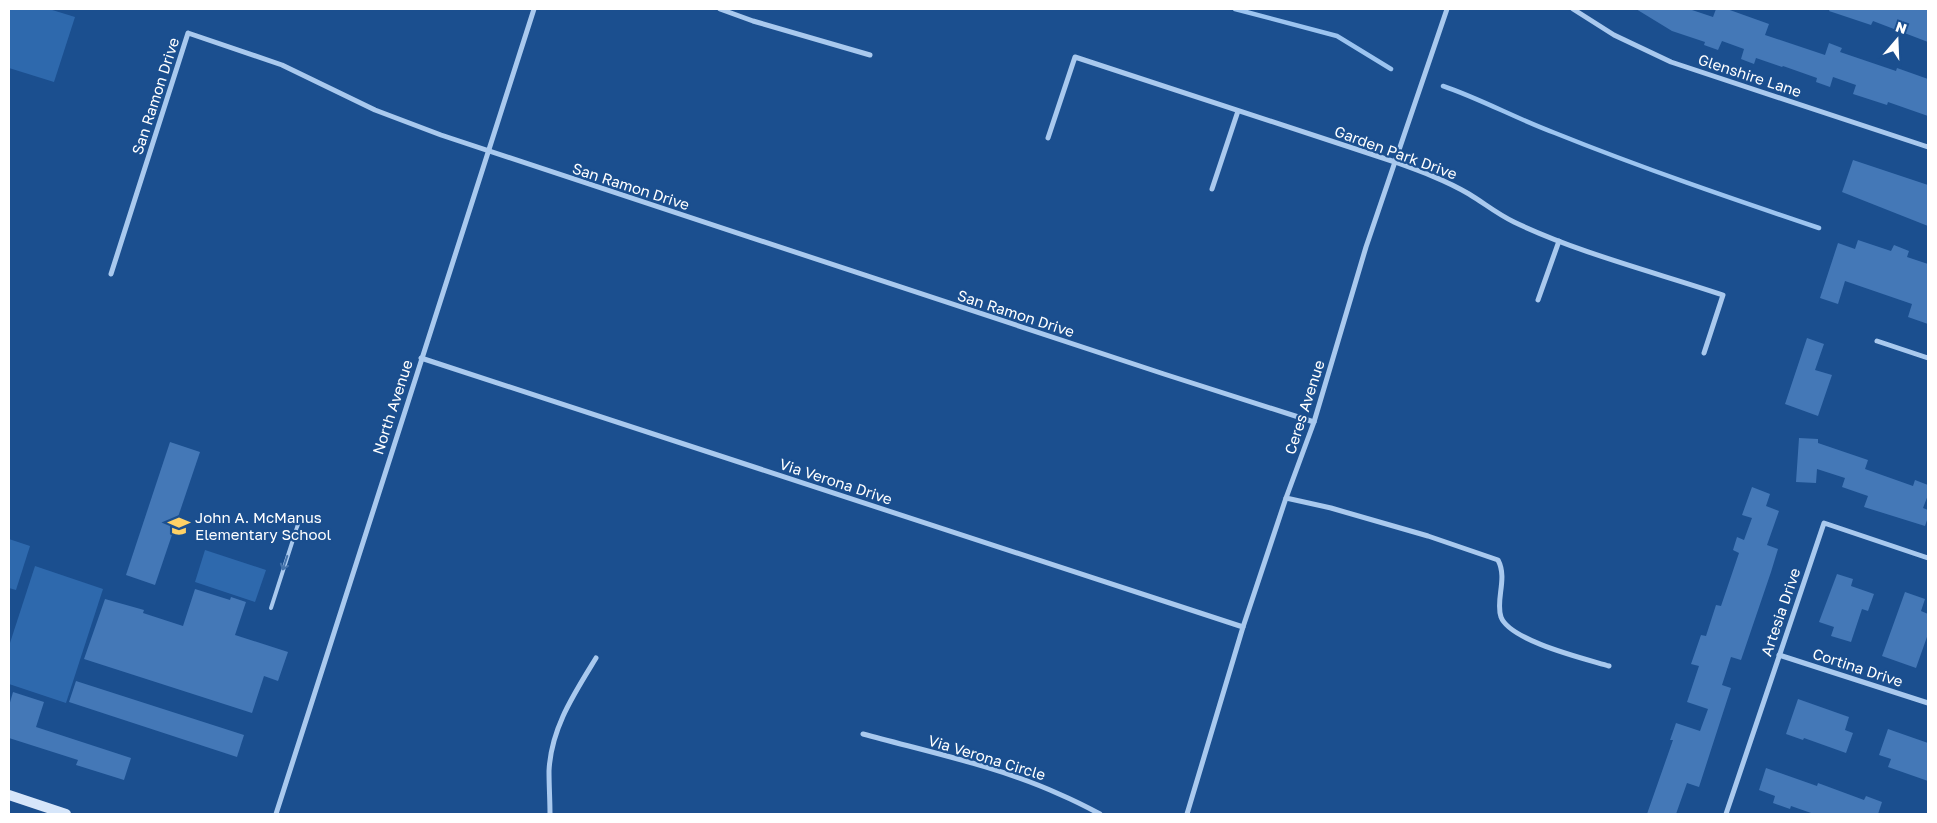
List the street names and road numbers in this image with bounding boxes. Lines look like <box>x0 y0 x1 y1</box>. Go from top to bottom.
street label: San Ramon Drive <box>128 35 183 157</box>
street label: Glenshire Lane <box>1696 50 1804 100</box>
street label: Garden Park Drive <box>1332 121 1460 183</box>
street label: San Ramon Drive <box>570 159 692 214</box>
street label: San Ramon Drive <box>955 286 1077 341</box>
street label: North Avenue <box>368 357 416 457</box>
street label: Ceres Avenue <box>1280 357 1328 456</box>
street label: Via Verona Drive <box>777 454 895 508</box>
street label: Artesia Drive <box>1756 565 1804 659</box>
street label: Cortina Drive <box>1811 644 1906 690</box>
street label: Via Verona Circle <box>926 731 1048 783</box>

